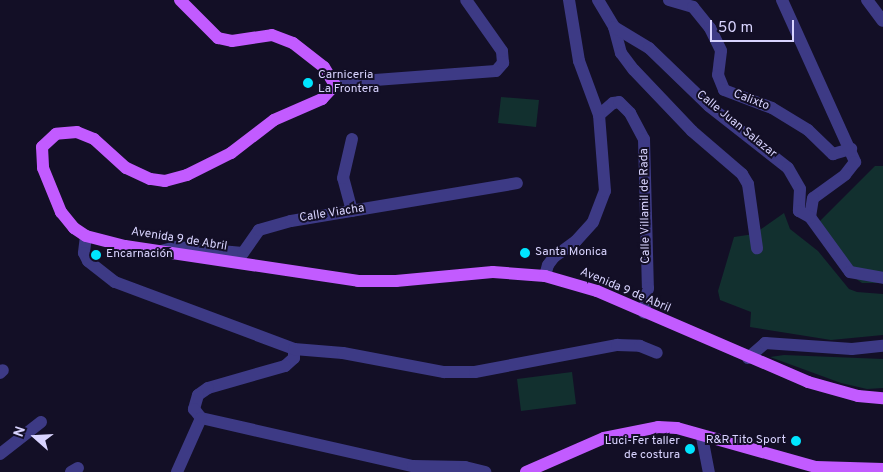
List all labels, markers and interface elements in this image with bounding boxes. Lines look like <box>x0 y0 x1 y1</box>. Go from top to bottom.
scale bar <box>713 10 797 42</box>
text: 50 m <box>718 19 753 38</box>
place label: Carniceria La Frontera <box>318 69 379 97</box>
marker: Carniceria La Frontera <box>302 77 314 89</box>
street label: Calle Juan Salazar <box>693 88 779 162</box>
street label: Calixto <box>731 88 771 114</box>
street label: Calle Villamil de Rada <box>638 148 654 264</box>
street label: Calle Viacha <box>298 202 366 226</box>
street label: Avenida 9 de Abril <box>130 225 228 255</box>
place label: Santa Monica <box>535 246 607 260</box>
marker: Santa Monica <box>519 247 531 259</box>
place label: Encarnación <box>106 248 173 262</box>
marker: Encarnación <box>90 249 102 261</box>
street label: Avenida 9 de Abril <box>577 265 673 317</box>
north arrow <box>10 412 60 462</box>
text: N <box>11 424 30 439</box>
place label: R&R Tito Sport <box>705 434 786 448</box>
place label: Luci-Fer taller de costura <box>605 435 680 463</box>
marker: R&R Tito Sport <box>790 435 802 447</box>
marker: Luci-Fer taller de costura <box>684 443 696 455</box>

